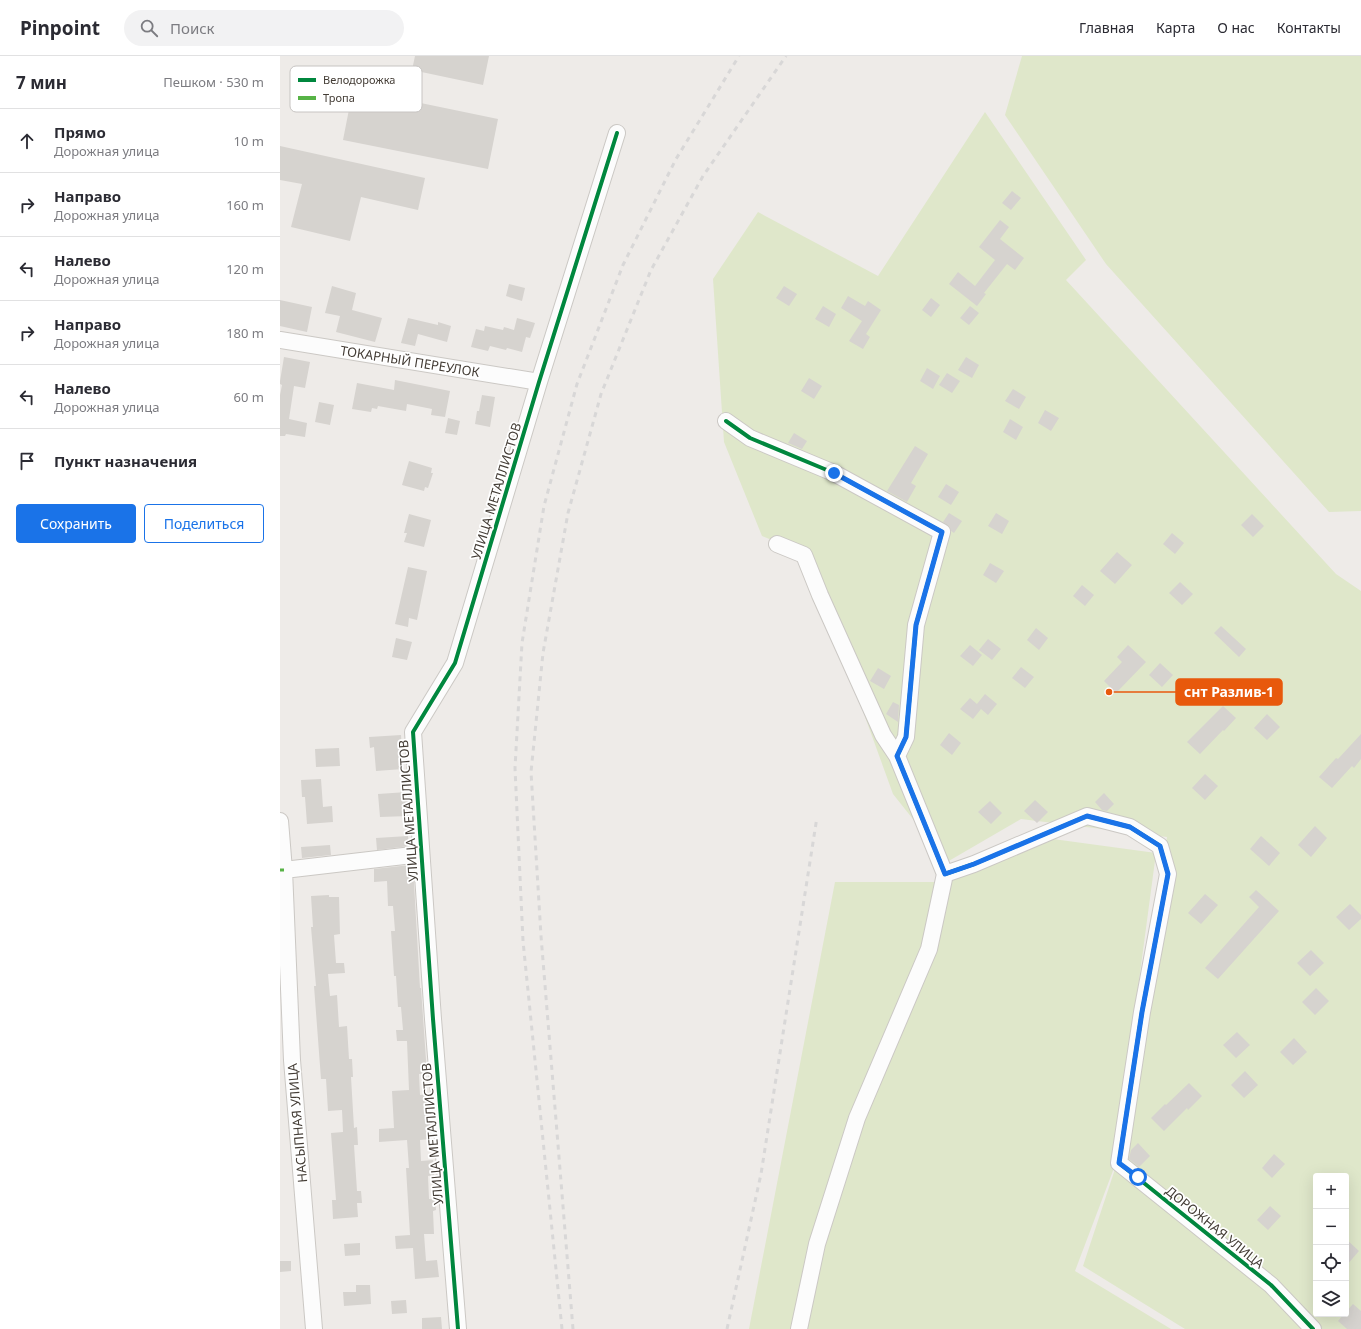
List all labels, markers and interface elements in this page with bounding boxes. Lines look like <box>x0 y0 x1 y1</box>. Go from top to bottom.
search box <box>124 10 404 46</box>
text: Pinpoint <box>20 15 100 41</box>
icon: search <box>138 17 160 39</box>
text: Поиск <box>170 18 215 38</box>
text: Главная <box>1079 18 1134 37</box>
text: Карта <box>1156 18 1195 37</box>
text: О нас <box>1217 18 1255 37</box>
text: Контакты <box>1277 18 1341 37</box>
legend <box>290 66 422 112</box>
text: 7 мин <box>16 71 67 94</box>
text: Велодорожка <box>323 72 395 87</box>
text: Пешком · 530 m <box>163 73 264 91</box>
text: Тропа <box>323 90 355 105</box>
text: Прямо <box>54 122 106 142</box>
icon: ahead <box>16 130 38 152</box>
text: 10 m <box>234 132 264 150</box>
text: Дорожная улица <box>54 142 159 160</box>
text: Направо <box>54 186 121 206</box>
icon: right <box>16 194 38 216</box>
text: 160 m <box>226 196 264 214</box>
text: Дорожная улица <box>54 206 159 224</box>
text: Налево <box>54 250 111 270</box>
icon: left <box>16 258 38 280</box>
text: 120 m <box>226 260 264 278</box>
text: Дорожная улица <box>54 270 159 288</box>
text: Направо <box>54 314 121 334</box>
icon: right <box>16 322 38 344</box>
text: 180 m <box>226 324 264 342</box>
text: Дорожная улица <box>54 334 159 352</box>
street label: ТОКАРНЫЙ ПЕРЕУЛОК <box>339 341 481 381</box>
text: Налево <box>54 378 111 398</box>
icon: left <box>16 386 38 408</box>
text: 60 m <box>234 388 264 406</box>
text: Дорожная улица <box>54 398 159 416</box>
street label: УЛИЦА МЕТАЛЛИСТОВ <box>467 420 525 562</box>
icon: arrive <box>16 450 38 472</box>
text: Пункт назначения <box>54 451 197 471</box>
route end <box>825 464 843 482</box>
button: Сохранить <box>16 504 136 543</box>
button: Поделиться <box>144 504 264 543</box>
callout: снт Разлив-1 <box>1176 679 1282 705</box>
text: снт Разлив-1 <box>1184 682 1274 701</box>
street label: УЛИЦА МЕТАЛЛИСТОВ <box>394 739 422 883</box>
street label: НАСЫПНАЯ УЛИЦА <box>283 1062 311 1183</box>
street label: УЛИЦА МЕТАЛЛИСТОВ <box>417 1062 447 1206</box>
route start <box>1129 1168 1147 1186</box>
map controls <box>1313 1173 1349 1317</box>
button: + <box>1313 1173 1349 1209</box>
street label: ДОРОЖНАЯ УЛИЦА <box>1162 1182 1269 1273</box>
button: − <box>1313 1209 1349 1245</box>
button: locate <box>1313 1245 1349 1281</box>
button: layers <box>1313 1281 1349 1317</box>

